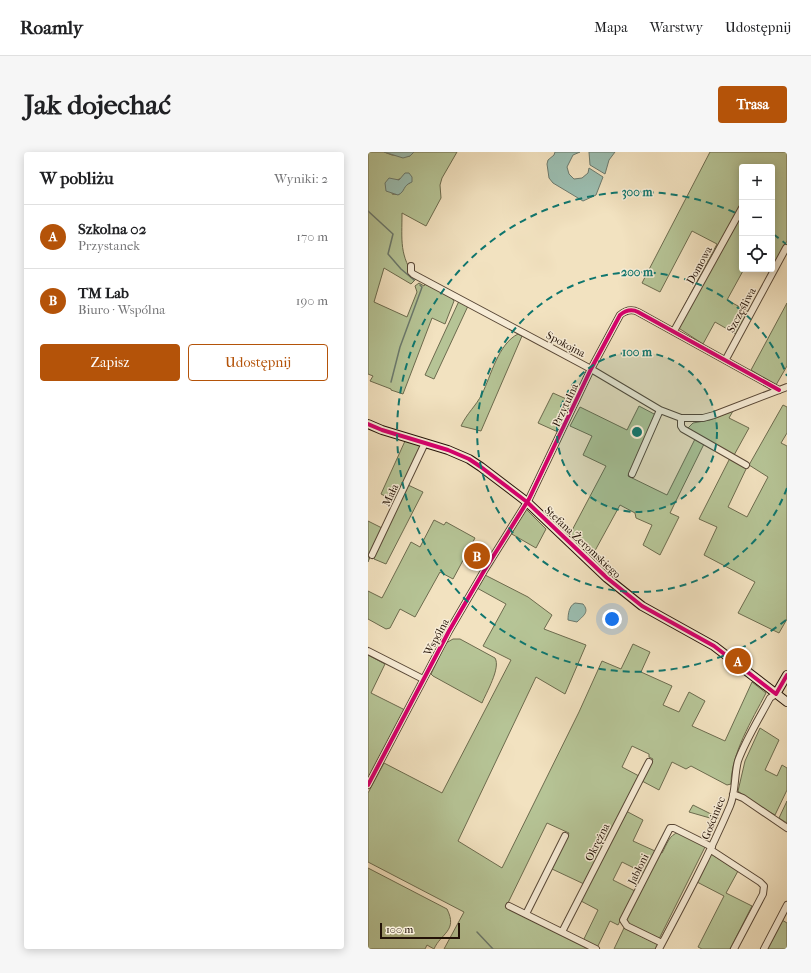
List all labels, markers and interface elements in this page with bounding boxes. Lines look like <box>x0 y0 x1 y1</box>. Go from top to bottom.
text: Roamly <box>20 17 83 39</box>
text: Mapa <box>594 19 628 36</box>
text: Warstwy <box>650 19 703 36</box>
text: Udostępnij <box>725 19 791 36</box>
button: Trasa <box>718 86 787 123</box>
text: Jak dojechać <box>24 88 171 121</box>
map controls <box>739 164 775 272</box>
button: + <box>739 164 775 200</box>
text: W pobliżu <box>40 168 114 188</box>
text: Wyniki: 2 <box>274 171 328 186</box>
text: 300 m <box>622 185 653 200</box>
button: − <box>739 200 775 236</box>
text: Szkolna 02 <box>78 220 146 238</box>
text: A <box>49 229 57 244</box>
text: 170 m <box>296 229 328 244</box>
button: locate <box>739 236 775 272</box>
text: Przystanek <box>78 238 140 253</box>
street label: Domowa <box>684 243 716 287</box>
text: 200 m <box>621 265 654 279</box>
text: TM Lab <box>78 284 129 302</box>
street label: Szczęśliwa <box>724 285 759 335</box>
text: B <box>49 293 57 308</box>
text: 190 m <box>296 293 328 308</box>
text: Biuro · Wspólna <box>78 302 165 317</box>
street label: Spokojna <box>544 329 588 361</box>
button: Zapisz <box>40 344 180 381</box>
button: Udostępnij <box>188 344 328 381</box>
text: 100 m <box>622 345 653 359</box>
street label: Przytulna <box>550 380 582 429</box>
centre of rings <box>630 425 644 439</box>
street label: Mała <box>380 481 402 509</box>
street label: Stefana Żeromskiego <box>542 504 624 581</box>
pin: B <box>464 541 490 571</box>
your location <box>602 609 622 629</box>
street label: Wspólna <box>421 616 452 659</box>
pin: A <box>725 646 751 676</box>
street label: Gościniec <box>699 795 728 842</box>
street label: Okrężna <box>582 820 613 863</box>
street label: Jabłoni <box>625 851 652 888</box>
scale bar <box>380 921 460 940</box>
text: 100 m <box>386 923 414 936</box>

